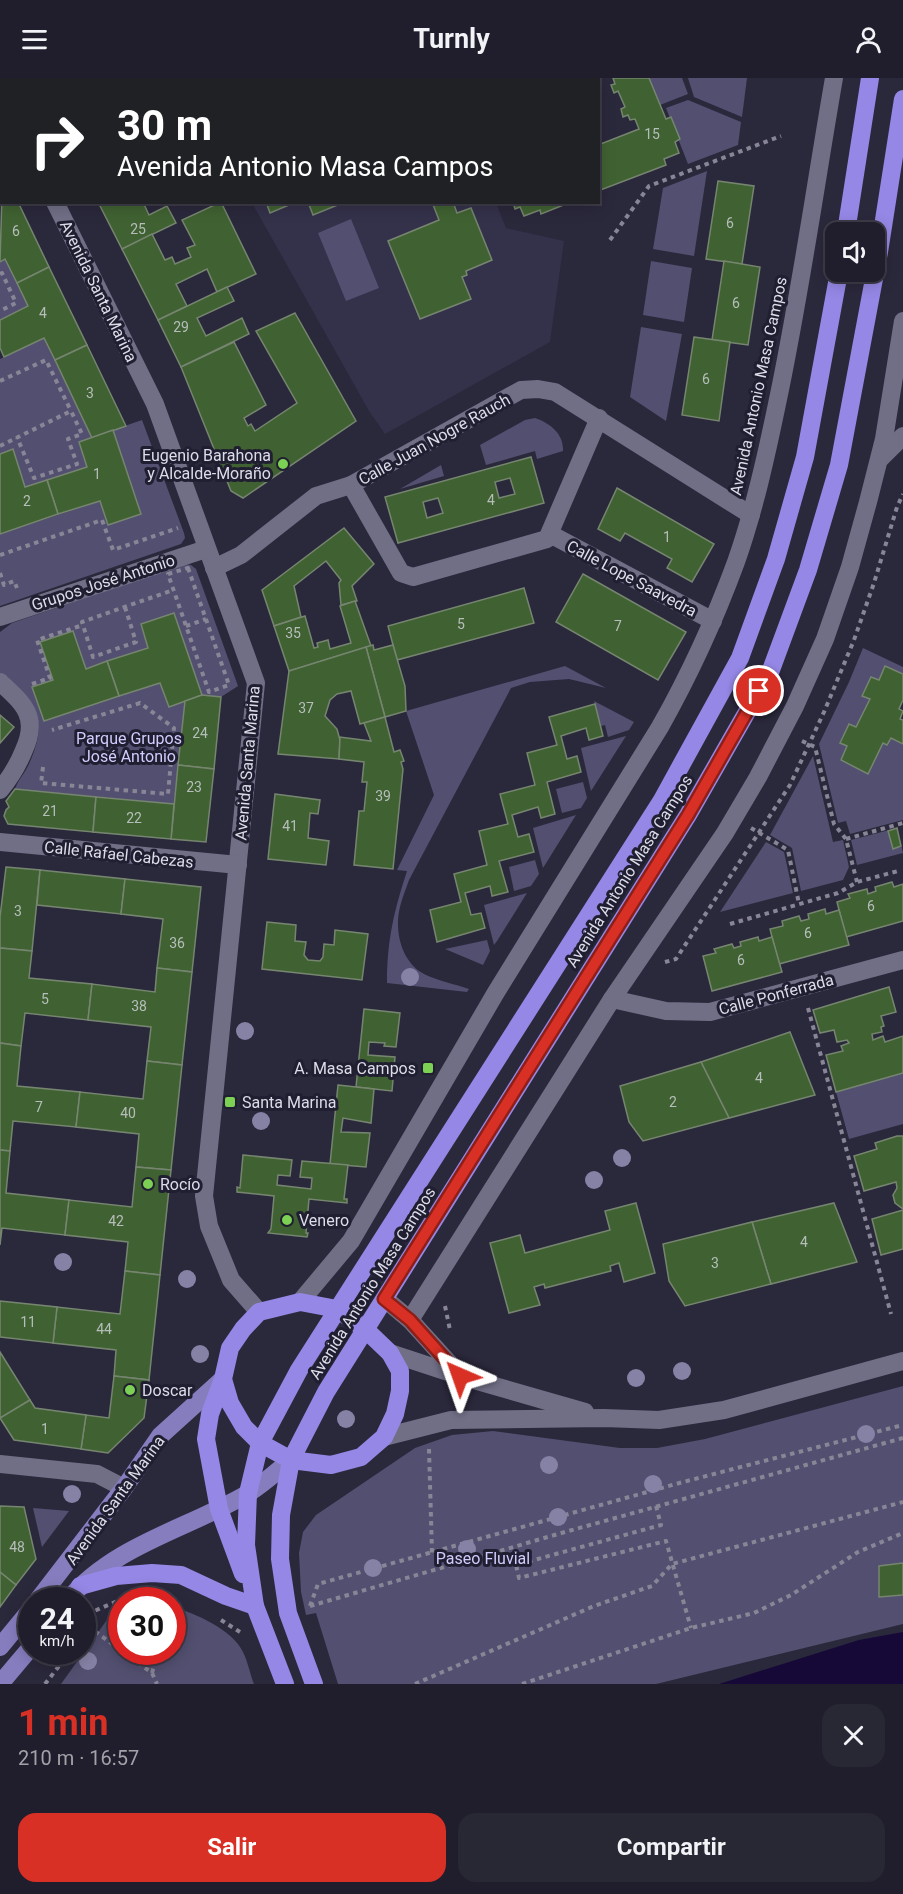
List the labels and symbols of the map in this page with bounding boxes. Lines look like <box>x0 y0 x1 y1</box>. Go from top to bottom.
house number: 15 <box>644 126 660 142</box>
house number: 6 <box>726 215 734 231</box>
street label: Avenida Santa Marina <box>56 217 141 365</box>
house number: 25 <box>130 221 146 237</box>
house number: 6 <box>12 223 20 239</box>
street label: Avenida Antonio Masa Campos <box>726 275 791 497</box>
house number: 6 <box>732 295 740 311</box>
house number: 4 <box>39 305 47 321</box>
house number: 29 <box>173 319 189 335</box>
house number: 6 <box>702 371 710 387</box>
house number: 3 <box>86 385 94 401</box>
street label: Calle Juan Nogre Rauch <box>355 390 513 489</box>
place label: Eugenio Barahona y Alcalde-Moraño <box>142 446 271 483</box>
marker: Eugenio Barahona y Alcalde-Moraño <box>276 457 290 471</box>
house number: 1 <box>93 466 101 482</box>
house number: 4 <box>487 492 495 508</box>
house number: 2 <box>23 493 31 509</box>
house number: 1 <box>663 529 671 545</box>
street label: Calle Lope Saavedra <box>564 536 700 621</box>
street label: Grupos José Antonio <box>29 550 177 615</box>
house number: 5 <box>457 616 465 632</box>
house number: 7 <box>614 618 622 634</box>
house number: 35 <box>285 625 301 641</box>
pin <box>733 665 784 716</box>
street label: Avenida Santa Marina <box>231 685 264 841</box>
house number: 37 <box>298 700 314 716</box>
house number: 24 <box>192 725 208 741</box>
park label: Parque Grupos José Antonio <box>76 729 182 766</box>
street label: Avenida Antonio Masa Campos <box>562 772 697 971</box>
house number: 23 <box>186 779 202 795</box>
house number: 39 <box>375 788 391 804</box>
house number: 21 <box>42 803 58 819</box>
house number: 22 <box>126 810 142 826</box>
house number: 41 <box>282 818 298 834</box>
street label: Calle Rafael Cabezas <box>43 837 195 872</box>
house number: 6 <box>867 898 875 914</box>
house number: 3 <box>14 903 22 919</box>
house number: 6 <box>804 925 812 941</box>
house number: 36 <box>169 935 185 951</box>
house number: 6 <box>737 952 745 968</box>
street label: Calle Ponferrada <box>717 970 836 1019</box>
house number: 5 <box>41 991 49 1007</box>
house number: 38 <box>131 998 147 1014</box>
place label: A. Masa Campos <box>294 1059 416 1078</box>
marker: A. Masa Campos <box>421 1061 435 1075</box>
house number: 4 <box>755 1070 763 1086</box>
place label: Santa Marina <box>242 1093 336 1112</box>
house number: 2 <box>669 1094 677 1110</box>
marker: Santa Marina <box>223 1095 237 1109</box>
house number: 7 <box>35 1099 43 1115</box>
house number: 40 <box>120 1105 136 1121</box>
place label: Rocío <box>160 1175 200 1194</box>
marker: Rocío <box>141 1177 155 1191</box>
street label: Avenida Antonio Masa Campos <box>305 1184 440 1383</box>
place label: Venero <box>299 1211 349 1230</box>
house number: 42 <box>108 1213 124 1229</box>
marker: Venero <box>280 1213 294 1227</box>
house number: 4 <box>800 1234 808 1250</box>
house number: 3 <box>711 1255 719 1271</box>
house number: 11 <box>20 1314 36 1330</box>
house number: 44 <box>96 1321 112 1337</box>
position arrow <box>428 1344 492 1408</box>
place label: Doscar <box>142 1381 193 1400</box>
marker: Doscar <box>123 1383 137 1397</box>
house number: 1 <box>41 1421 49 1437</box>
street label: Avenida Santa Marina <box>62 1432 169 1569</box>
house number: 48 <box>9 1539 25 1555</box>
park label: Paseo Fluvial <box>436 1549 530 1568</box>
speed limit sign: 30 <box>108 1587 186 1665</box>

